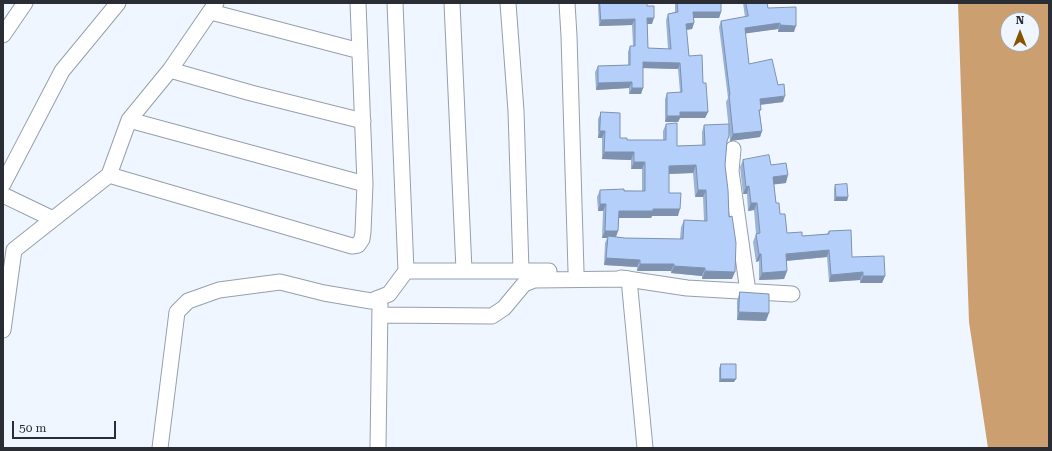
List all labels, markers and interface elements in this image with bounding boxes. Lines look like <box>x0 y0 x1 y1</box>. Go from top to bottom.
north arrow <box>1000 12 1040 52</box>
text: N <box>1016 14 1024 27</box>
scale bar <box>14 413 118 439</box>
text: 50 m <box>19 421 46 435</box>

